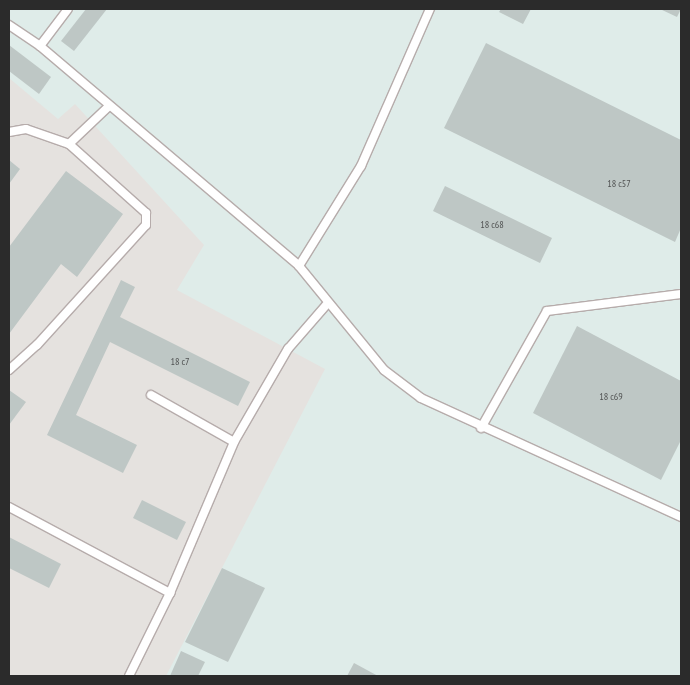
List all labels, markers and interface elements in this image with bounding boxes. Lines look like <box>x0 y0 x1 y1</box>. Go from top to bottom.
house number: 18 с57 <box>607 178 631 190</box>
house number: 18 с68 <box>480 219 504 231</box>
house number: 18 с7 <box>170 356 190 368</box>
house number: 18 с69 <box>599 391 623 403</box>

